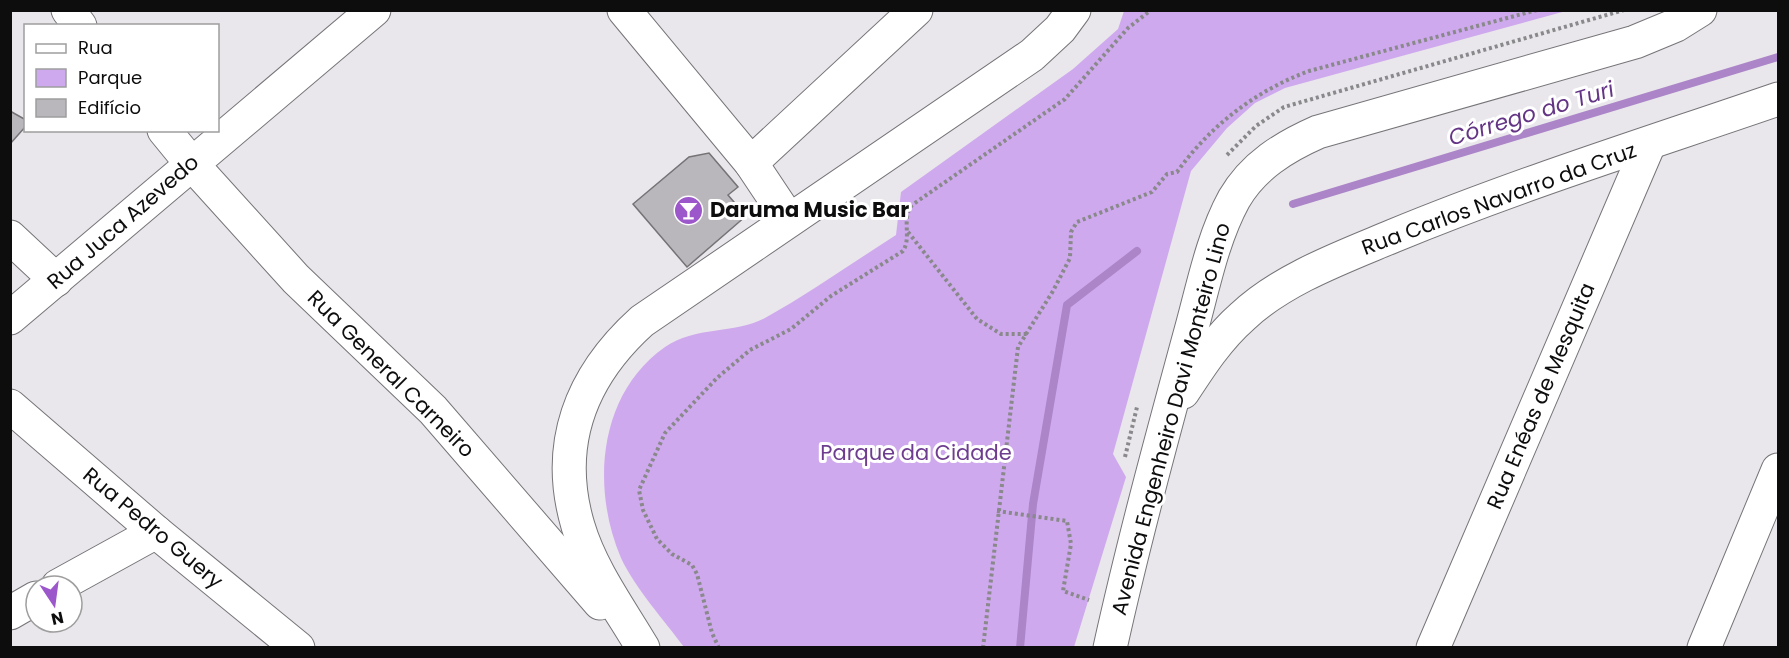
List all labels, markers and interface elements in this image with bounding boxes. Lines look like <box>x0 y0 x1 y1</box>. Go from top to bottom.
legend <box>24 24 219 132</box>
text: Rua <box>78 35 113 60</box>
text: Parque <box>78 65 142 90</box>
water label: Córrego do Turi <box>1444 73 1618 153</box>
text: Edifício <box>78 95 141 120</box>
street label: Rua Carlos Navarro da Cruz <box>1358 135 1640 262</box>
street label: Rua Juca Azevedo <box>41 148 205 296</box>
bar icon: Daruma Music Bar <box>673 194 705 226</box>
place label: Daruma Music Bar <box>710 195 909 224</box>
street label: Avenida Engenheiro Davi Monteiro Lino <box>1104 219 1237 618</box>
street label: Rua Enéas de Mesquita <box>1480 278 1601 514</box>
street label: Rua General Carneiro <box>301 284 481 464</box>
park label: Parque da Cidade <box>820 438 1012 467</box>
street label: Rua Pedro Guery <box>77 460 230 595</box>
north arrow <box>24 574 84 634</box>
text: N <box>49 606 66 631</box>

